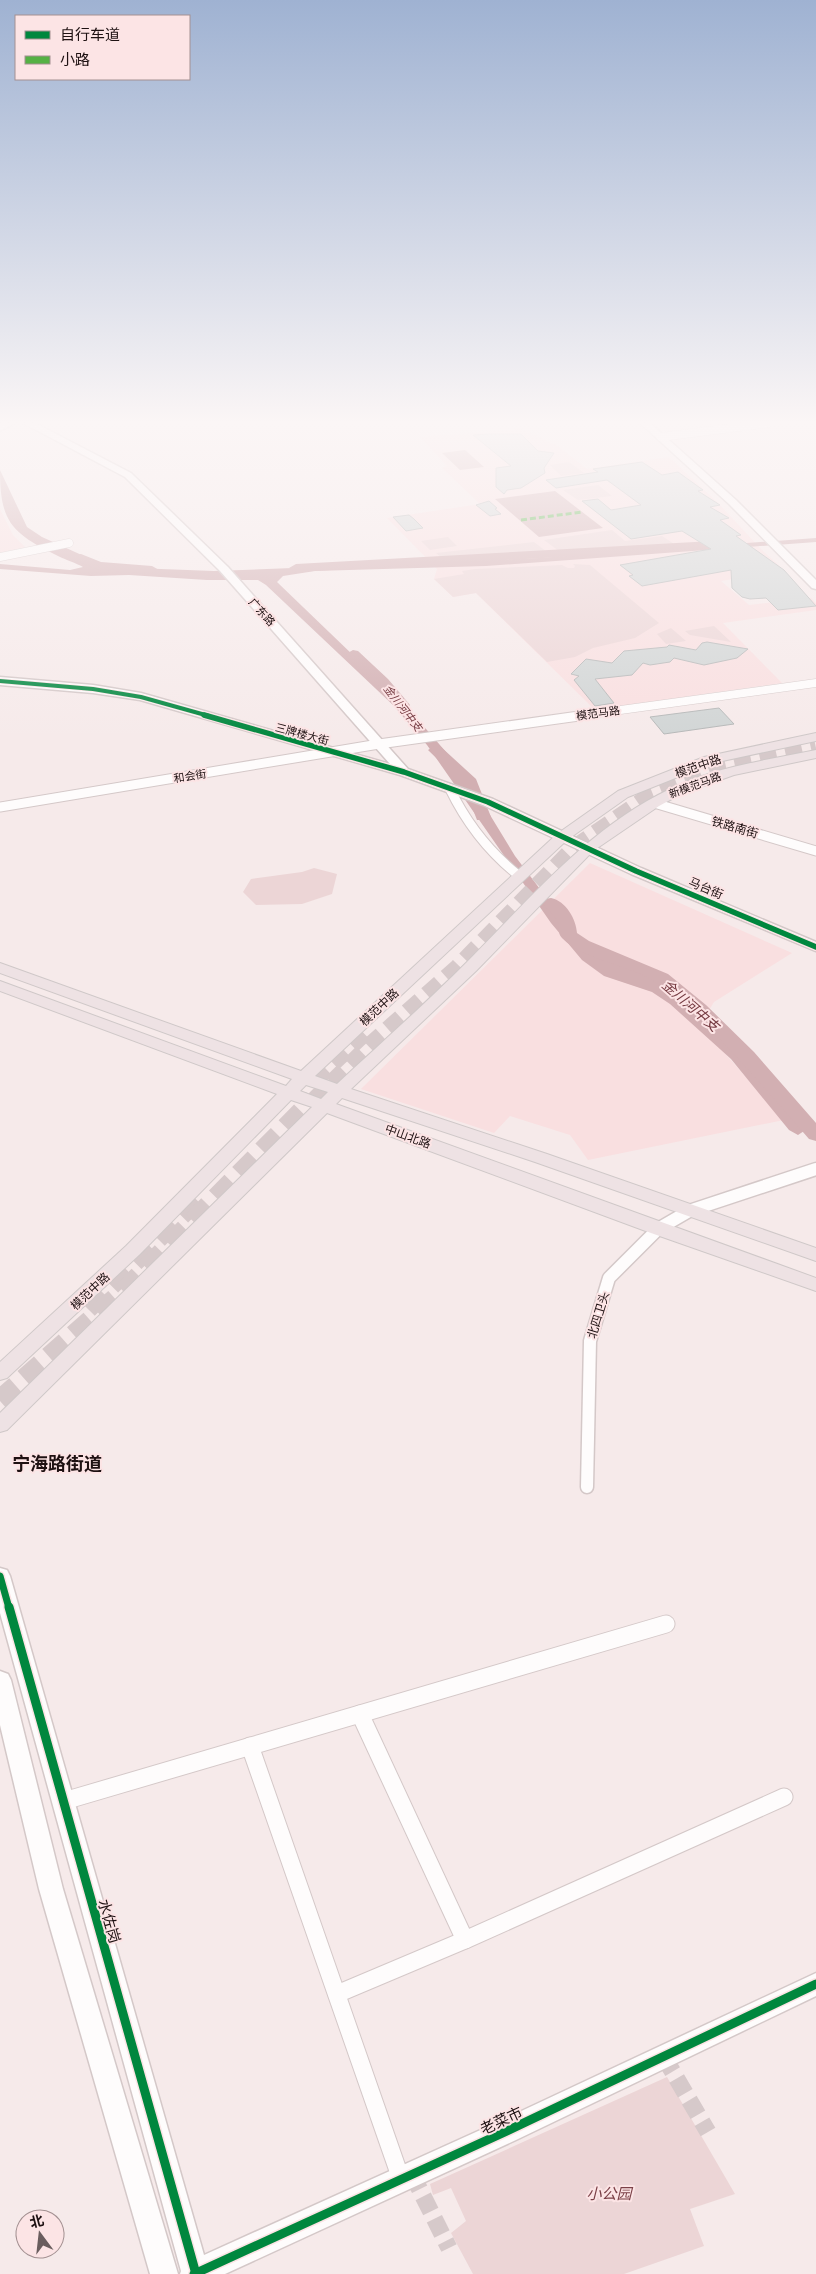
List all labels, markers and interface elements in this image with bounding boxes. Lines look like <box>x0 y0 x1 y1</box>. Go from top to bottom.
legend <box>15 15 190 80</box>
text: 自行车道 <box>60 24 120 44</box>
text: 小路 <box>60 49 90 69</box>
street label: 广东路 <box>246 595 278 629</box>
water label: 金川河中支 <box>381 682 427 736</box>
street label: 模范马路 <box>575 703 621 723</box>
street label: 三牌楼大街 <box>274 720 330 748</box>
street label: 模范中路 <box>673 751 723 781</box>
street label: 和会街 <box>173 767 207 785</box>
street label: 新模范马路 <box>667 769 723 801</box>
street label: 铁路南街 <box>710 813 760 841</box>
street label: 马台街 <box>686 874 726 902</box>
water label: 金川河中支 <box>658 975 725 1036</box>
street label: 模范中路 <box>356 985 402 1029</box>
street label: 中山北路 <box>383 1121 433 1151</box>
street label: 模范中路 <box>67 1269 113 1313</box>
street label: 北四卫头 <box>584 1290 612 1340</box>
district label: 宁海路街道 <box>12 1451 102 1475</box>
street label: 水佐岗 <box>94 1897 126 1945</box>
street label: 老菜市 <box>476 2101 526 2139</box>
park label: 小公园 <box>586 2183 633 2203</box>
north arrow <box>15 2209 65 2259</box>
text: 北 <box>27 2210 46 2232</box>

